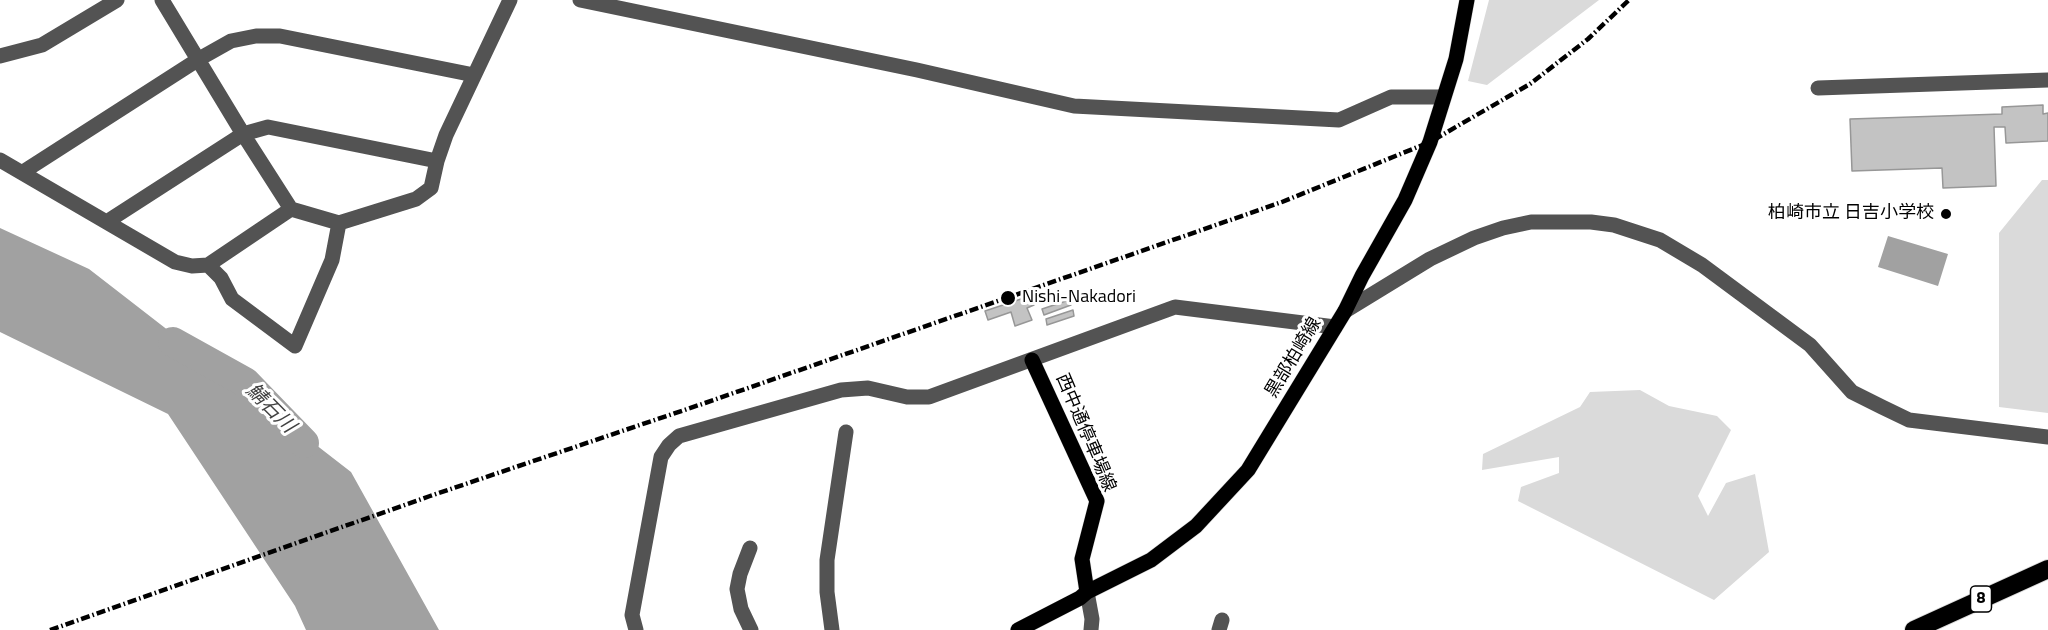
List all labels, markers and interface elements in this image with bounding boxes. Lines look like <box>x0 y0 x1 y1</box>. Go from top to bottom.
place label: 柏崎市立 日吉小学校 <box>1768 203 1934 225</box>
marker: 柏崎市立 日吉小学校 <box>1939 207 1953 221</box>
place label: Nishi-Nakadori <box>1022 287 1136 309</box>
marker: Nishi-Nakadori <box>999 289 1017 307</box>
street label: 黒部柏崎線 <box>1262 314 1326 402</box>
street label: 西中通停車場線 <box>1050 371 1120 495</box>
water label: 鯖石川 <box>240 379 300 439</box>
road number: 8 <box>1970 586 1992 612</box>

